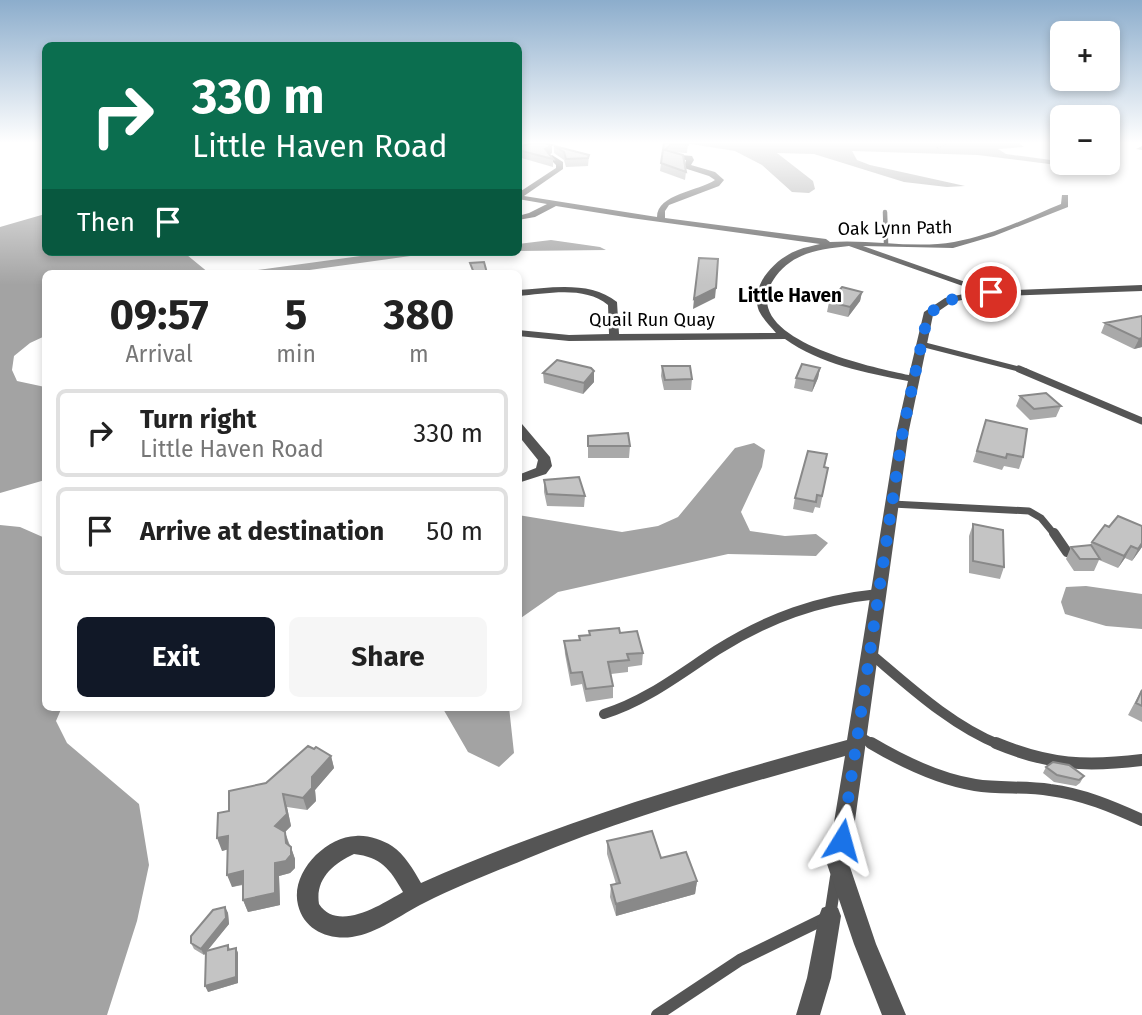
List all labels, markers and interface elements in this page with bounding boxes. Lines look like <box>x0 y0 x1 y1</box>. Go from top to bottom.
map controls <box>1050 21 1120 175</box>
button: + <box>1050 21 1120 91</box>
text: 330 m <box>192 67 325 126</box>
icon: right <box>77 70 168 161</box>
button: − <box>1050 105 1120 175</box>
text: Little Haven Road <box>192 127 448 165</box>
icon: arrive <box>149 203 187 241</box>
text: Then <box>77 207 135 238</box>
street label: Oak Lynn Path <box>837 216 953 240</box>
pin <box>961 262 1021 322</box>
icon: arrive <box>972 273 1010 311</box>
district label: Little Haven <box>738 284 842 307</box>
text: 09:57 <box>110 290 209 340</box>
text: 5 <box>285 290 307 340</box>
text: 380 <box>384 290 454 340</box>
street label: Quail Run Quay <box>589 309 715 331</box>
text: Arrival <box>125 340 193 368</box>
text: min <box>276 340 316 368</box>
text: m <box>409 340 429 368</box>
text: Turn right <box>140 404 257 435</box>
icon: right <box>81 414 119 452</box>
text: 330 m <box>413 418 483 449</box>
text: Little Haven Road <box>140 435 324 463</box>
icon: arrive <box>81 512 119 550</box>
text: Arrive at destination <box>140 516 384 547</box>
text: 50 m <box>426 516 483 547</box>
button: Exit <box>77 617 275 697</box>
button: Share <box>289 617 487 697</box>
position arrow <box>805 803 879 877</box>

